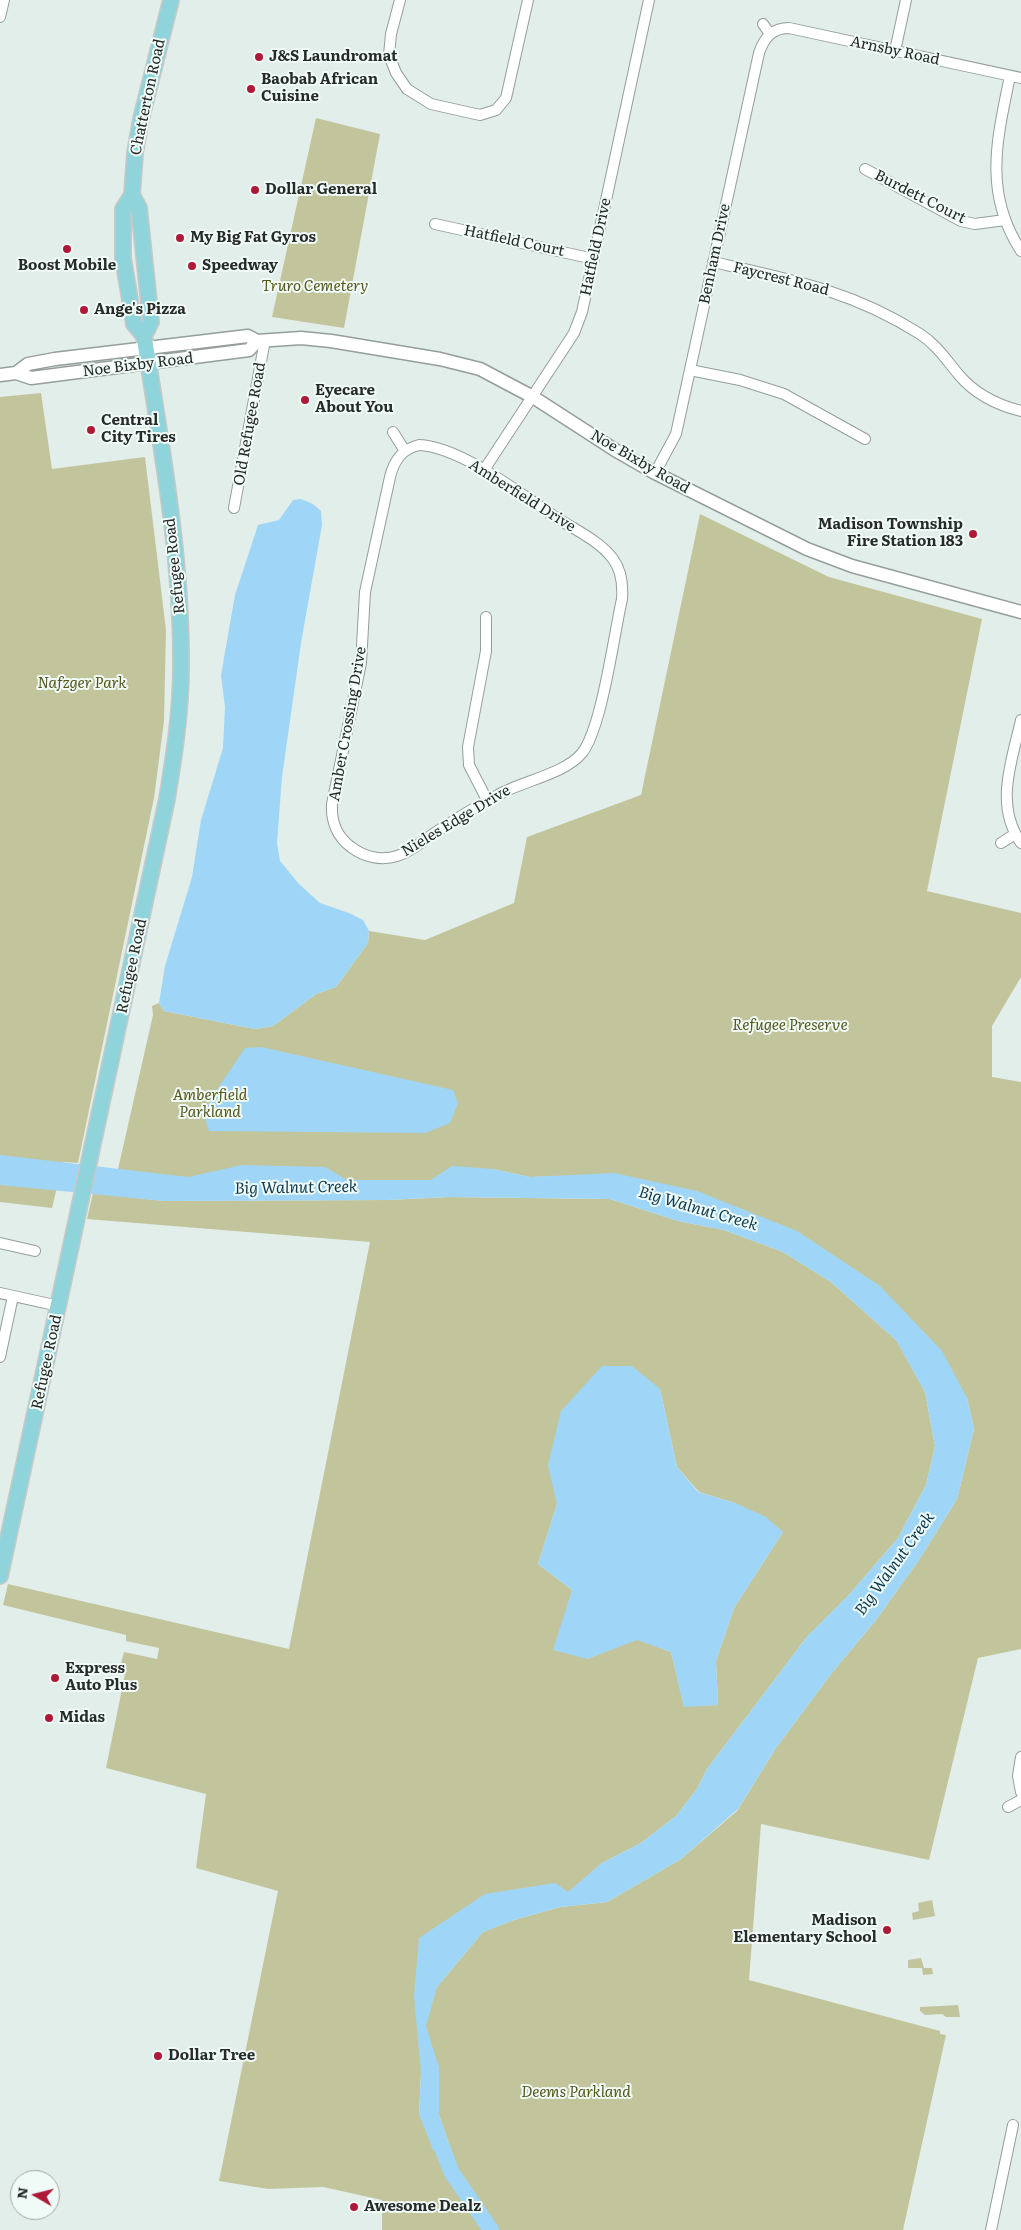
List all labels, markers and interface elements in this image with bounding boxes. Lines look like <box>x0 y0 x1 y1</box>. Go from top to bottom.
street label: Arnsby Road <box>849 33 941 69</box>
street label: Chatterton Road <box>127 37 169 157</box>
place label: J&S Laundromat <box>269 48 397 66</box>
marker: J&S Laundromat <box>253 51 265 63</box>
place label: Baobab African Cuisine <box>261 71 378 106</box>
marker: Baobab African Cuisine <box>245 83 257 95</box>
street label: Burdett Court <box>871 166 969 228</box>
place label: Dollar General <box>265 181 377 199</box>
marker: Dollar General <box>249 184 261 196</box>
street label: Hatfield Drive <box>577 196 615 298</box>
street label: Benham Drive <box>696 202 734 306</box>
street label: Hatfield Court <box>462 222 566 260</box>
place label: My Big Fat Gyros <box>190 229 316 247</box>
marker: My Big Fat Gyros <box>174 232 186 244</box>
marker: Boost Mobile <box>61 243 73 255</box>
place label: Boost Mobile <box>18 257 116 275</box>
place label: Speedway <box>202 257 278 275</box>
street label: Faycrest Road <box>731 258 831 300</box>
marker: Speedway <box>186 260 198 272</box>
park label: Truro Cemetery <box>262 278 368 296</box>
place label: Ange's Pizza <box>94 301 186 319</box>
marker: Ange's Pizza <box>78 304 90 316</box>
street label: Noe Bixby Road <box>82 349 194 381</box>
street label: Old Refugee Road <box>230 361 270 487</box>
place label: Eyecare About You <box>315 382 393 417</box>
marker: Eyecare About You <box>299 394 311 406</box>
place label: Central City Tires <box>101 412 176 447</box>
marker: Central City Tires <box>85 424 97 436</box>
street label: Noe Bixby Road <box>587 426 693 498</box>
street label: Amberfield Drive <box>465 456 579 536</box>
place label: Madison Township Fire Station 183 <box>818 516 963 551</box>
street label: Refugee Road <box>161 517 189 615</box>
marker: Madison Township Fire Station 183 <box>967 528 979 540</box>
street label: Amber Crossing Drive <box>326 645 370 803</box>
park label: Nafzger Park <box>38 675 126 693</box>
street label: Nieles Edge Drive <box>398 781 514 861</box>
street label: Refugee Road <box>113 917 151 1015</box>
park label: Refugee Preserve <box>732 1017 848 1035</box>
park label: Amberfield Parkland <box>173 1087 247 1122</box>
water label: Big Walnut Creek <box>234 1177 358 1199</box>
water label: Big Walnut Creek <box>636 1183 760 1235</box>
street label: Refugee Road <box>28 1313 66 1411</box>
water label: Big Walnut Creek <box>851 1509 939 1619</box>
place label: Express Auto Plus <box>65 1660 137 1695</box>
marker: Express Auto Plus <box>49 1672 61 1684</box>
place label: Midas <box>59 1709 105 1727</box>
marker: Midas <box>43 1712 55 1724</box>
place label: Madison Elementary School <box>733 1912 877 1947</box>
marker: Madison Elementary School <box>881 1924 893 1936</box>
place label: Dollar Tree <box>168 2047 255 2065</box>
marker: Dollar Tree <box>152 2050 164 2062</box>
park label: Deems Parkland <box>521 2084 631 2102</box>
north arrow <box>10 2170 60 2220</box>
text: N <box>10 2186 32 2200</box>
place label: Awesome Dealz <box>364 2198 481 2216</box>
marker: Awesome Dealz <box>348 2201 360 2213</box>

